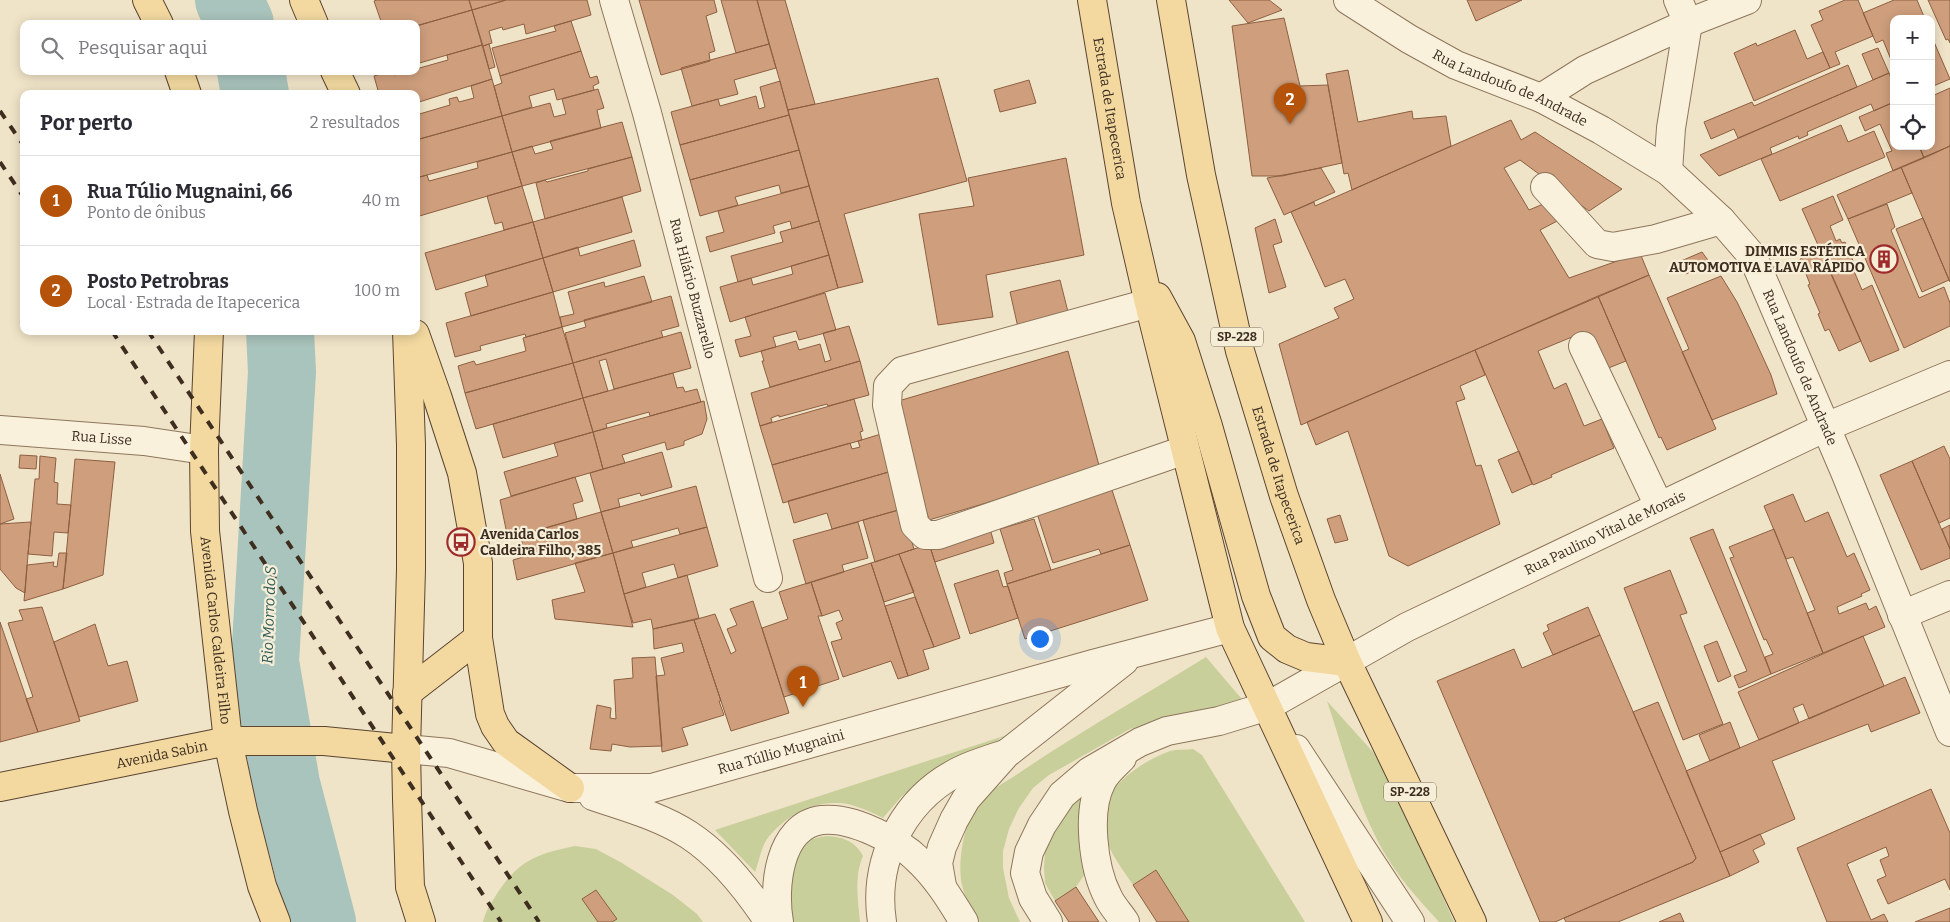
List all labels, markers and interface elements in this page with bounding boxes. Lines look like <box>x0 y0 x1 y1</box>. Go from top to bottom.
map controls <box>1890 15 1935 150</box>
button: + <box>1890 15 1935 60</box>
search box <box>20 20 420 75</box>
icon: search <box>38 34 66 62</box>
text: Pesquisar aqui <box>78 36 207 59</box>
street label: Estrada de Itapecerica <box>1089 36 1130 181</box>
street label: Rua Landoufo de Andrade <box>1430 46 1590 130</box>
button: − <box>1890 60 1935 105</box>
pin: 2 <box>1274 83 1306 124</box>
button: locate <box>1890 105 1935 150</box>
text: Por perto <box>40 110 133 136</box>
text: 2 resultados <box>310 113 400 132</box>
text: Rua Túlio Mugnaini, 66 <box>87 180 292 203</box>
text: 1 <box>53 191 59 210</box>
text: 40 m <box>362 191 400 210</box>
text: Ponto de ônibus <box>87 203 206 222</box>
street label: Rua Hilário Buzzarello <box>666 217 719 361</box>
place label: DIMMIS ESTÉTICA AUTOMOTIVA E LAVA RÁPIDO <box>1669 242 1865 276</box>
building icon: DIMMIS ESTÉTICA AUTOMOTIVA E LAVA RÁPIDO <box>1869 244 1899 274</box>
text: Posto Petrobras <box>87 270 229 293</box>
text: 2 <box>51 281 61 300</box>
text: 100 m <box>355 281 400 300</box>
street label: Rua Landoufo de Andrade <box>1759 287 1841 448</box>
text: Local · Estrada de Itapecerica <box>87 293 300 312</box>
road number: SP-228 <box>1211 328 1263 347</box>
street label: Estrada de Itapecerica <box>1248 404 1309 547</box>
street label: Rua Lisse <box>71 427 133 449</box>
street label: Rua Paulino Vital de Morais <box>1522 487 1688 579</box>
place label: Avenida Carlos Caldeira Filho, 385 <box>480 526 602 559</box>
bus stop icon: Avenida Carlos Caldeira Filho, 385 <box>446 527 476 557</box>
street label: Avenida Carlos Caldeira Filho <box>197 535 234 725</box>
water label: Rio Morro do S <box>258 565 280 664</box>
your location <box>1027 626 1053 652</box>
pin: 1 <box>787 666 819 707</box>
street label: Rua Túllio Mugnaini <box>716 726 846 778</box>
street label: Avenida Sabin <box>115 737 209 772</box>
road number: SP-228 <box>1384 782 1436 802</box>

